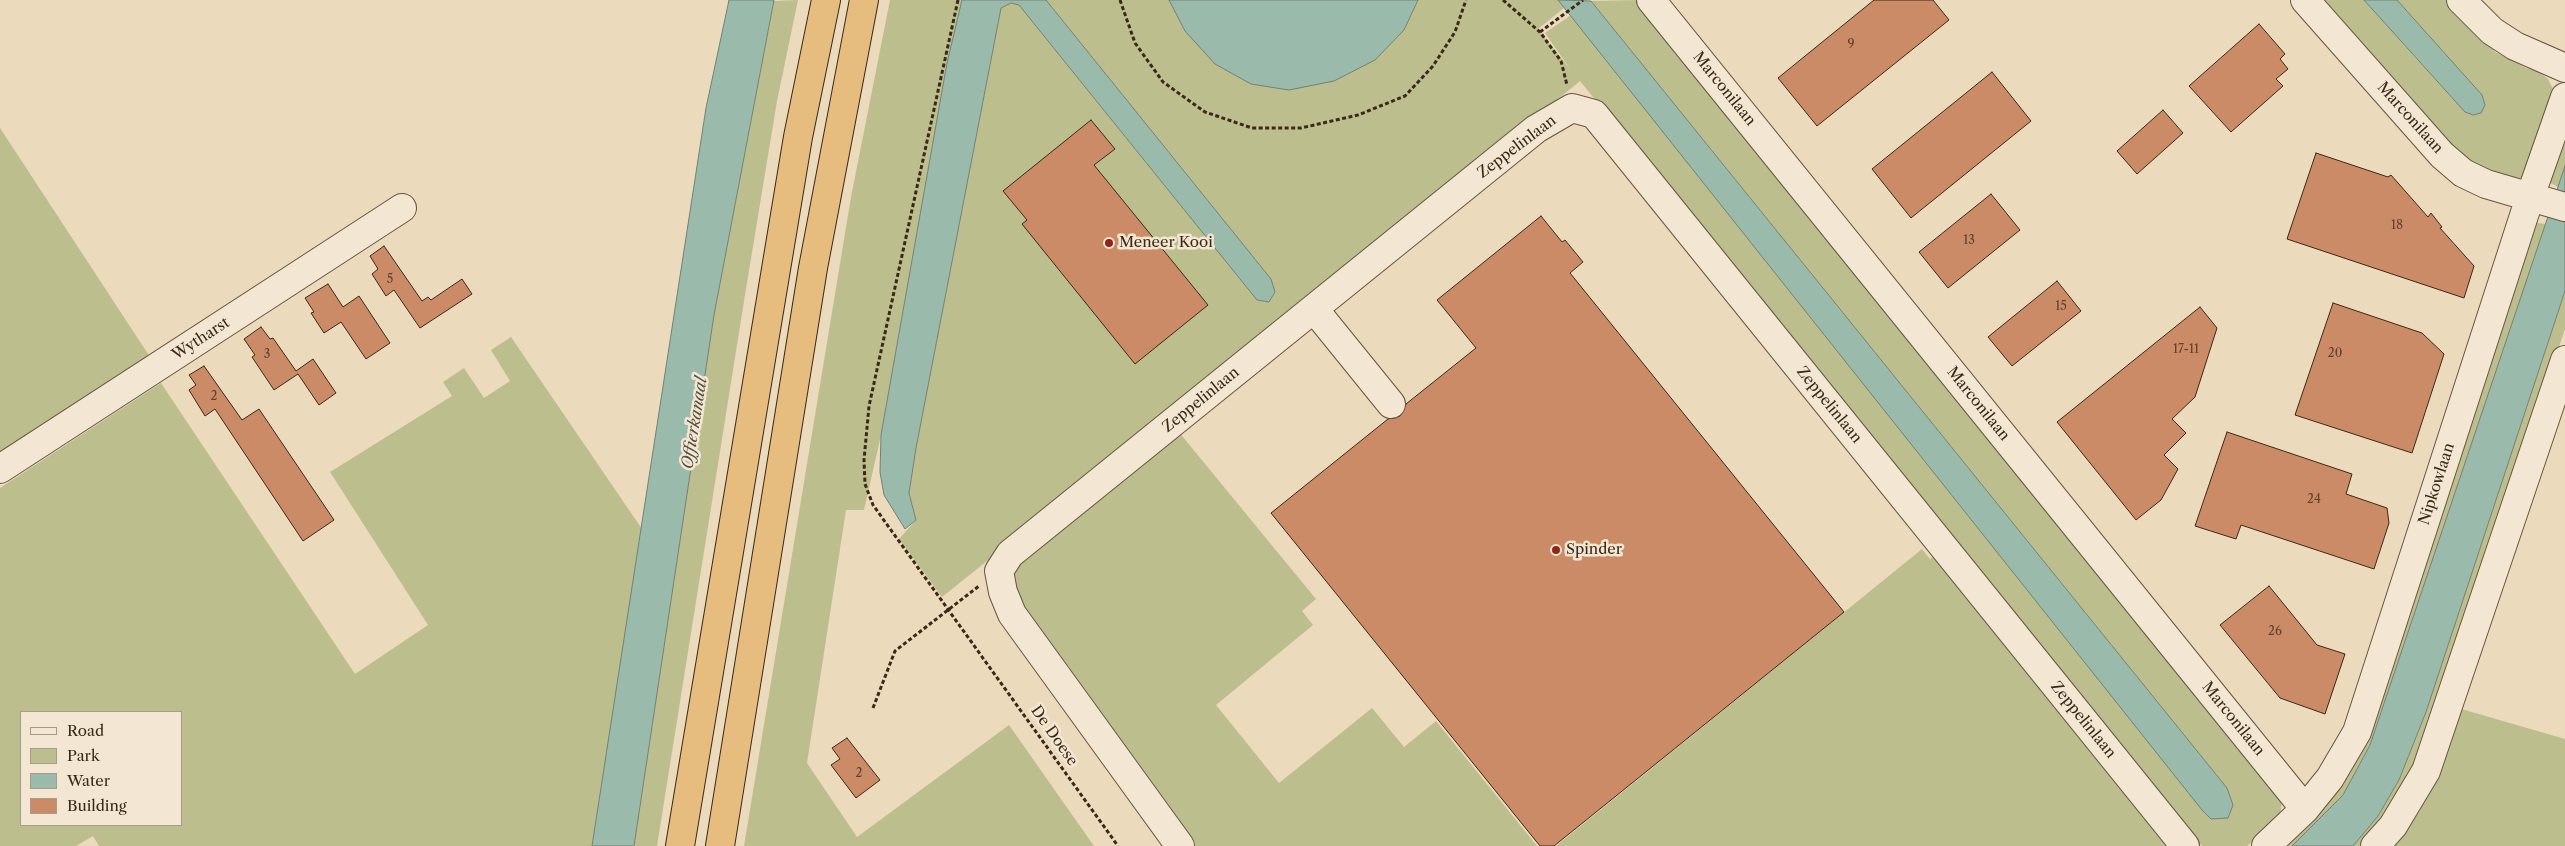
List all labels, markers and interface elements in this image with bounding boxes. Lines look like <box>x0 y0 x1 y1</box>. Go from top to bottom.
house number: 9 <box>1847 38 1855 52</box>
street label: Marconilaan <box>1689 48 1759 130</box>
street label: Marconilaan <box>2373 79 2447 157</box>
street label: Zeppelinlaan <box>1474 112 1560 182</box>
house number: 18 <box>2391 219 2403 233</box>
place label: Meneer Kooi <box>1119 234 1213 252</box>
house number: 13 <box>1963 234 1975 248</box>
marker: Meneer Kooi <box>1103 237 1115 249</box>
house number: 5 <box>387 273 393 287</box>
house number: 15 <box>2055 300 2067 314</box>
street label: Wytharst <box>169 314 233 364</box>
house number: 17-11 <box>2173 343 2199 357</box>
house number: 20 <box>2328 347 2342 361</box>
house number: 3 <box>264 348 270 362</box>
street label: Zeppelinlaan <box>1793 363 1865 447</box>
street label: Marconilaan <box>1943 363 2013 445</box>
street label: Zeppelinlaan <box>1159 364 1243 436</box>
water label: Offierkanaal <box>678 375 712 471</box>
house number: 2 <box>211 390 217 404</box>
street label: Nipkowlaan <box>2415 441 2459 527</box>
house number: 24 <box>2307 493 2321 507</box>
place label: Spinder <box>1566 541 1622 559</box>
marker: Spinder <box>1550 544 1562 556</box>
house number: 26 <box>2268 625 2282 639</box>
street label: Zeppelinlaan <box>2047 678 2119 762</box>
street label: Marconilaan <box>2198 678 2268 760</box>
street label: De Doese <box>1027 702 1081 770</box>
legend <box>20 711 182 826</box>
text: Road <box>67 721 104 740</box>
text: Park <box>67 746 100 765</box>
house number: 2 <box>856 767 862 781</box>
text: Water <box>67 771 110 790</box>
text: Building <box>67 796 127 815</box>

